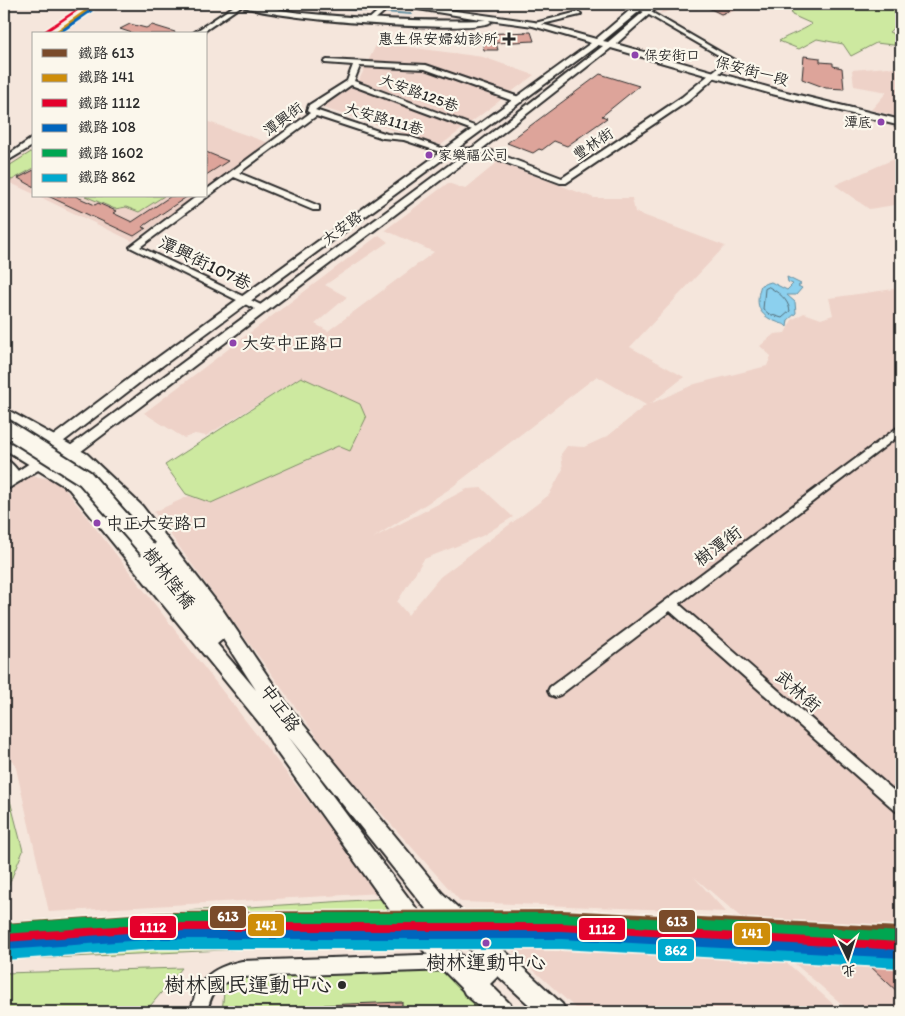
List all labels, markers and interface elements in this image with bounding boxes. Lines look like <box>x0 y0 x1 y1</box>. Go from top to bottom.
place label: 惠生保安婦幼診所 <box>378 30 498 48</box>
legend <box>32 32 208 198</box>
marker: 惠生保安婦幼診所 <box>502 32 516 46</box>
text: 鐵路 613 <box>78 44 134 62</box>
place label: 保安街口 <box>644 47 700 64</box>
marker: 保安街口 <box>630 50 640 60</box>
street label: 保安街一段 <box>713 53 791 89</box>
text: 鐵路 141 <box>78 68 134 86</box>
street label: 大安路125巷 <box>377 70 461 116</box>
text: 鐵路 1112 <box>78 94 140 112</box>
street label: 潭興街 <box>260 98 306 140</box>
street label: 大安路111巷 <box>343 99 425 139</box>
place label: 潭底 <box>844 114 872 131</box>
marker: 潭底 <box>876 117 886 127</box>
text: 鐵路 108 <box>78 118 136 136</box>
street label: 豐林街 <box>569 124 617 164</box>
text: 鐵路 1602 <box>78 144 144 162</box>
place label: 家樂福公司 <box>438 147 508 164</box>
marker: 家樂福公司 <box>424 150 434 160</box>
text: 鐵路 862 <box>78 168 136 186</box>
street label: 大安路 <box>319 207 365 249</box>
street label: 潭興街107巷 <box>155 231 255 295</box>
place label: 大安中正路口 <box>242 333 344 353</box>
marker: 大安中正路口 <box>228 338 238 348</box>
place label: 中正大安路口 <box>106 513 208 533</box>
marker: 中正大安路口 <box>92 518 102 528</box>
street label: 樹潭街 <box>690 521 746 571</box>
street label: 樹林陸橋 <box>138 543 200 613</box>
street label: 武林街 <box>770 665 826 717</box>
street label: 中正路 <box>255 680 305 736</box>
line badge: 613 <box>209 905 247 929</box>
text: 613 <box>217 908 239 925</box>
line badge: 613 <box>658 909 696 933</box>
line badge: 141 <box>247 913 285 937</box>
text: 613 <box>666 913 688 930</box>
line badge: 1112 <box>129 915 177 939</box>
text: 141 <box>255 917 277 934</box>
line badge: 1112 <box>578 917 626 941</box>
text: 1112 <box>140 919 167 936</box>
text: 1112 <box>589 921 616 938</box>
line badge: 141 <box>733 922 771 946</box>
text: 141 <box>741 925 763 942</box>
north arrow <box>822 934 872 984</box>
marker: 樹林運動中心 <box>481 938 491 948</box>
line badge: 862 <box>657 938 695 962</box>
text: 862 <box>665 942 688 959</box>
place label: 樹林運動中心 <box>426 950 546 974</box>
text: 北 <box>841 962 856 979</box>
place label: 樹林國民運動中心 <box>164 972 332 997</box>
marker: 樹林國民運動中心 <box>336 979 348 991</box>

